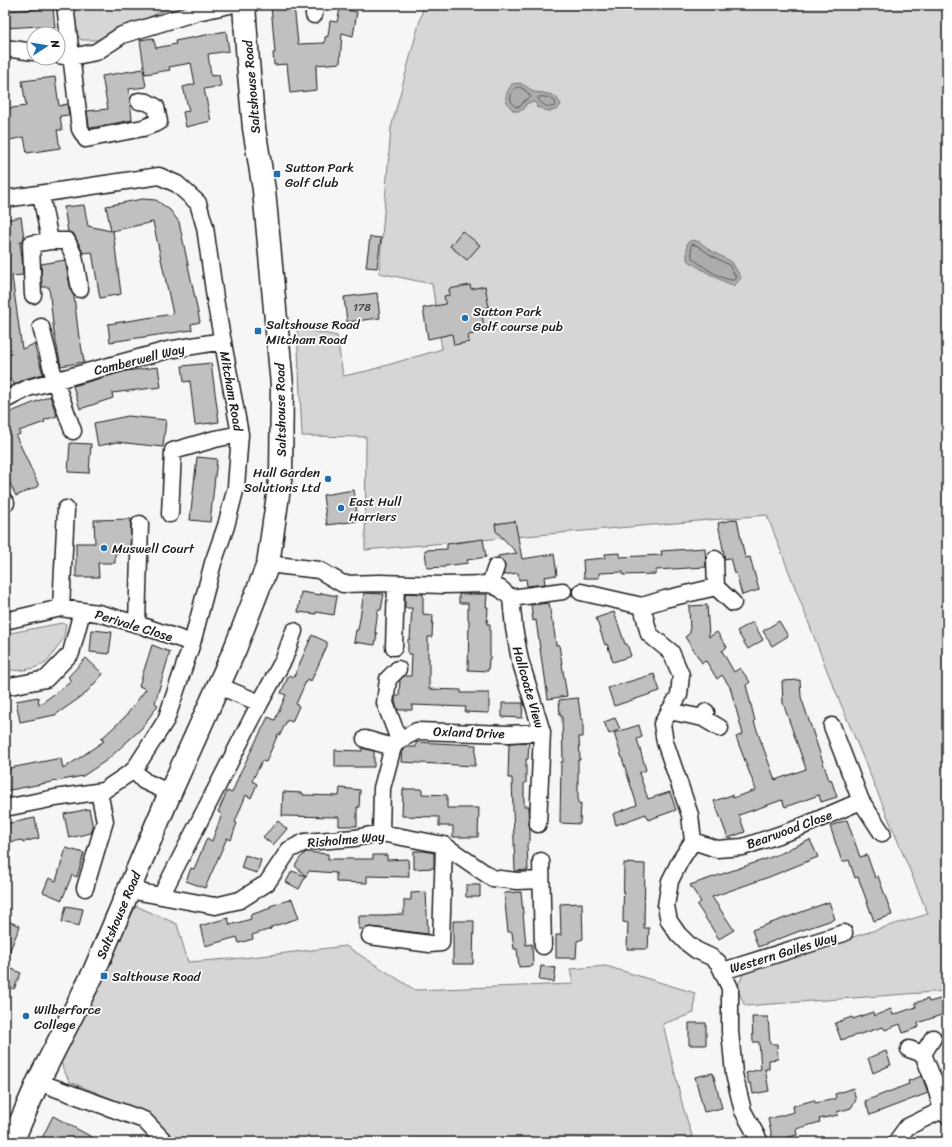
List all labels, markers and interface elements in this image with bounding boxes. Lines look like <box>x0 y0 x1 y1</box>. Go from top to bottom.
north arrow <box>26 26 66 66</box>
text: N <box>45 37 65 50</box>
street label: Saltshouse Road <box>236 38 267 135</box>
place label: Sutton Park Golf Club <box>285 156 354 194</box>
marker: Sutton Park Golf Club <box>272 169 282 179</box>
house number: 178 <box>353 298 371 317</box>
place label: Sutton Park Golf course pub <box>473 300 563 338</box>
place label: Saltshouse Road Mitcham Road <box>266 313 361 351</box>
marker: Sutton Park Golf course pub <box>460 313 470 323</box>
marker: Saltshouse Road Mitcham Road <box>253 326 263 336</box>
street label: Camberwell Way <box>91 337 187 382</box>
street label: Mitcham Road <box>213 349 250 434</box>
street label: Saltshouse Road <box>268 362 293 457</box>
place label: Hull Garden Solutions Ltd <box>244 461 321 499</box>
marker: Hull Garden Solutions Ltd <box>323 474 333 484</box>
place label: East Hull Harriers <box>349 490 402 528</box>
marker: East Hull Harriers <box>336 503 346 513</box>
place label: Muswell Court <box>112 537 195 560</box>
marker: Muswell Court <box>99 543 109 553</box>
street label: Perivale Close <box>92 603 176 648</box>
street label: Hallcoate View <box>506 643 551 731</box>
street label: Oxland Drive <box>433 720 505 745</box>
street label: Bearwood Close <box>743 803 835 856</box>
street label: Risholme Way <box>306 825 386 854</box>
street label: Saltshouse Road <box>90 867 148 963</box>
street label: Western Gailes Way <box>727 925 840 980</box>
place label: Salthouse Road <box>112 965 202 988</box>
marker: Salthouse Road <box>99 971 109 981</box>
place label: Wilberforce College <box>34 998 101 1036</box>
marker: Wilberforce College <box>21 1011 31 1021</box>

